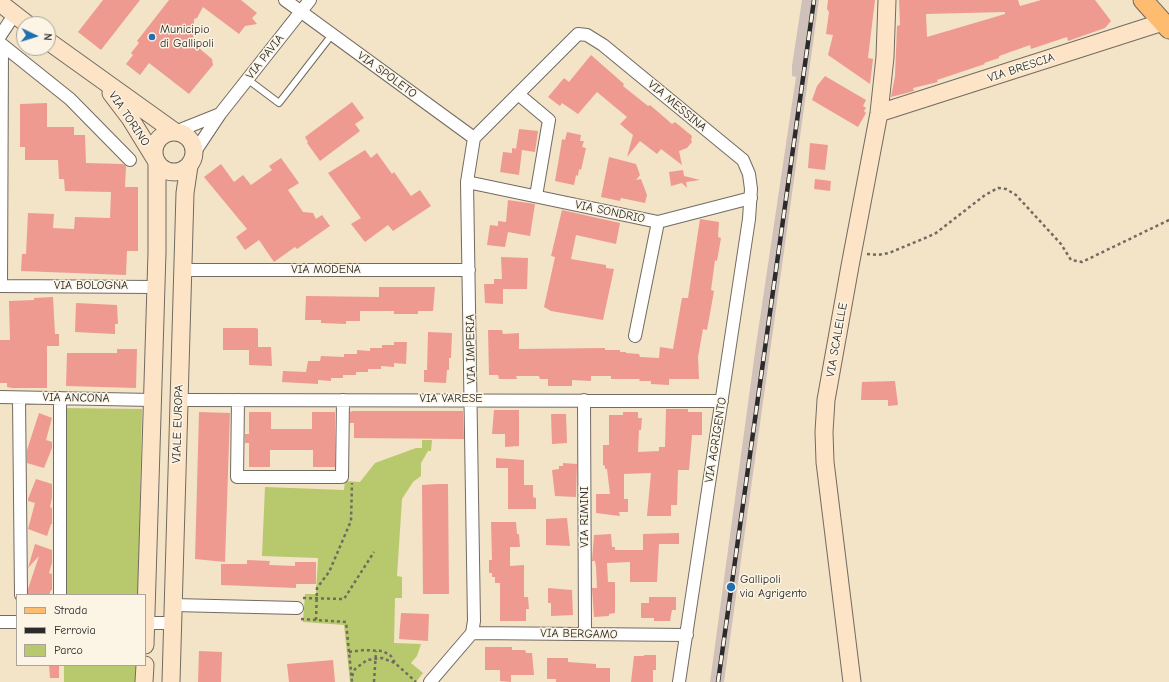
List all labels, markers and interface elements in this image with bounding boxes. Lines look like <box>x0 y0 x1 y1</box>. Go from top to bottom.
north arrow <box>16 16 56 56</box>
place label: Municipio di Gallipoli <box>160 23 214 51</box>
marker: Municipio di Gallipoli <box>147 32 157 42</box>
street label: VIA PAVIA <box>243 32 287 82</box>
text: N <box>41 33 54 41</box>
street label: VIA SPOLETO <box>355 49 419 101</box>
street label: VIA BRESCIA <box>986 50 1056 86</box>
street label: VIA MESSINA <box>645 77 709 135</box>
street label: VIA TORINO <box>105 89 153 149</box>
street label: VIA SONDRIO <box>574 198 646 226</box>
street label: VIA MODENA <box>291 263 361 277</box>
street label: VIA BOLOGNA <box>54 279 128 293</box>
street label: VIA SCALELLE <box>823 302 851 378</box>
street label: VIA IMPERIA <box>463 314 479 384</box>
street label: VIALE EUROPA <box>169 384 187 464</box>
street label: VIA ANCONA <box>42 390 110 406</box>
street label: VIA VARESE <box>419 392 483 406</box>
street label: VIA AGRIGENTO <box>702 396 730 484</box>
street label: VIA RIMINI <box>578 486 592 548</box>
place label: Gallipoli via Agrigento <box>740 573 807 601</box>
marker: Gallipoli via Agrigento <box>725 581 737 593</box>
legend <box>16 594 146 666</box>
text: Strada <box>54 603 87 617</box>
text: Ferrovia <box>54 623 96 637</box>
street label: VIA BERGAMO <box>540 626 618 642</box>
text: Parco <box>54 643 83 657</box>

